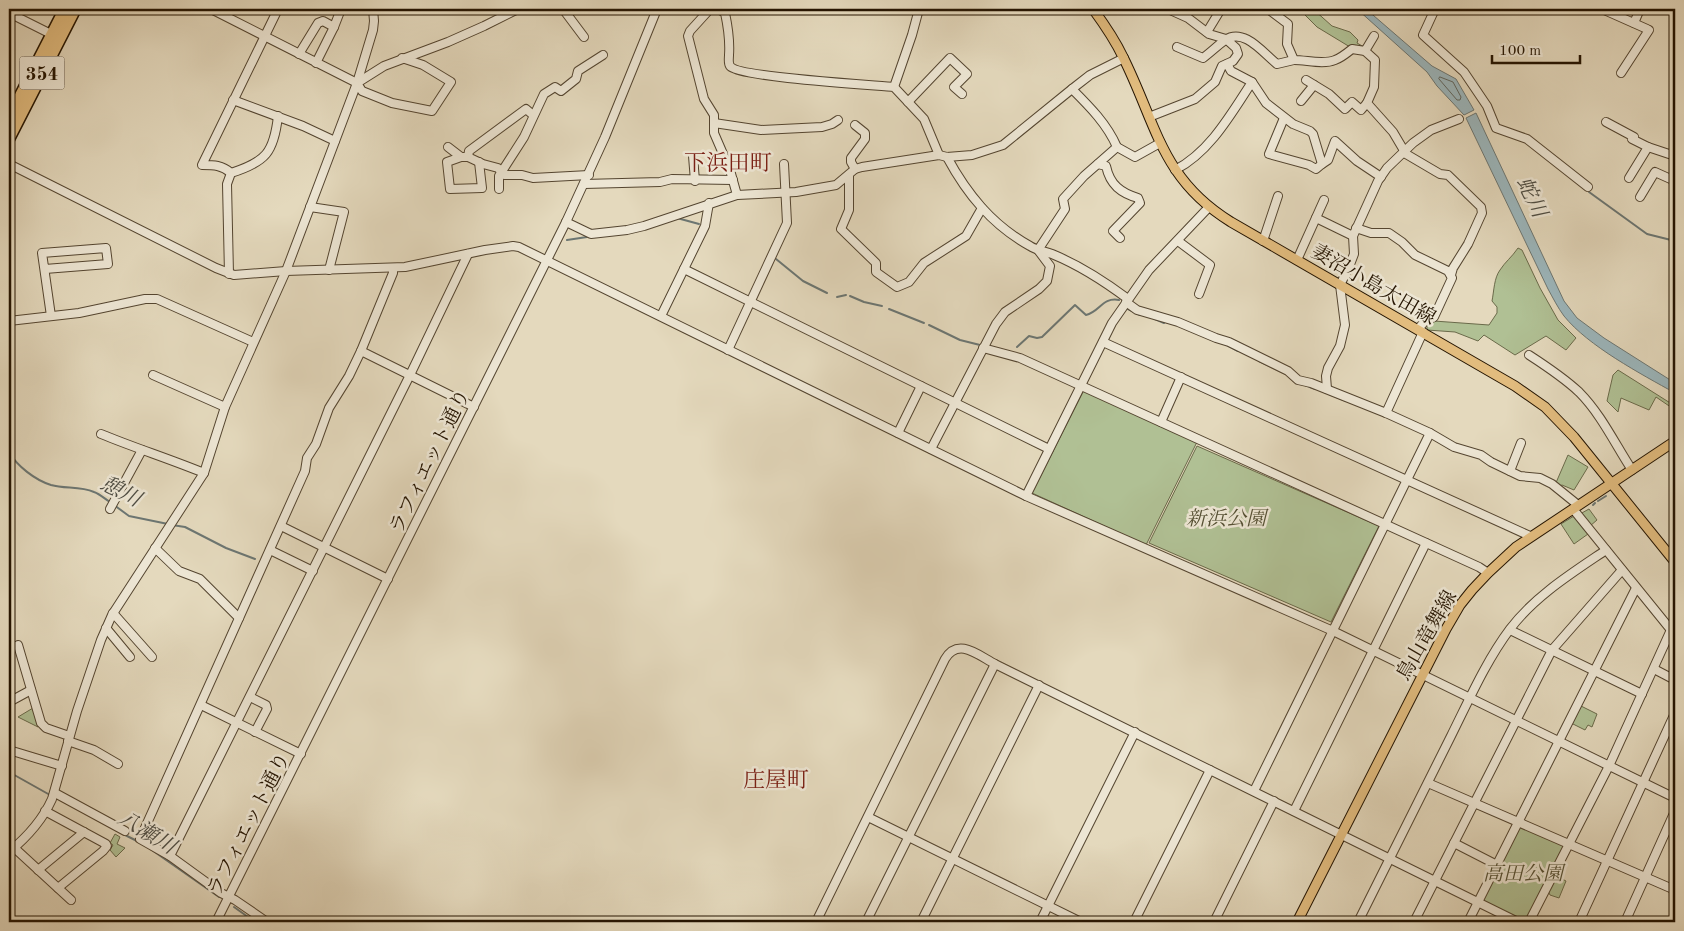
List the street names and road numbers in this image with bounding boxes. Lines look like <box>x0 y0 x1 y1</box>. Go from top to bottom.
road number: 354 <box>20 56 64 90</box>
street label: 妻沼小島太田線 <box>1307 240 1440 329</box>
street label: ラフィエット通り <box>385 386 474 537</box>
street label: 鳥山竜舞線 <box>1392 587 1461 684</box>
street label: ラフィエット通り <box>203 749 295 900</box>

